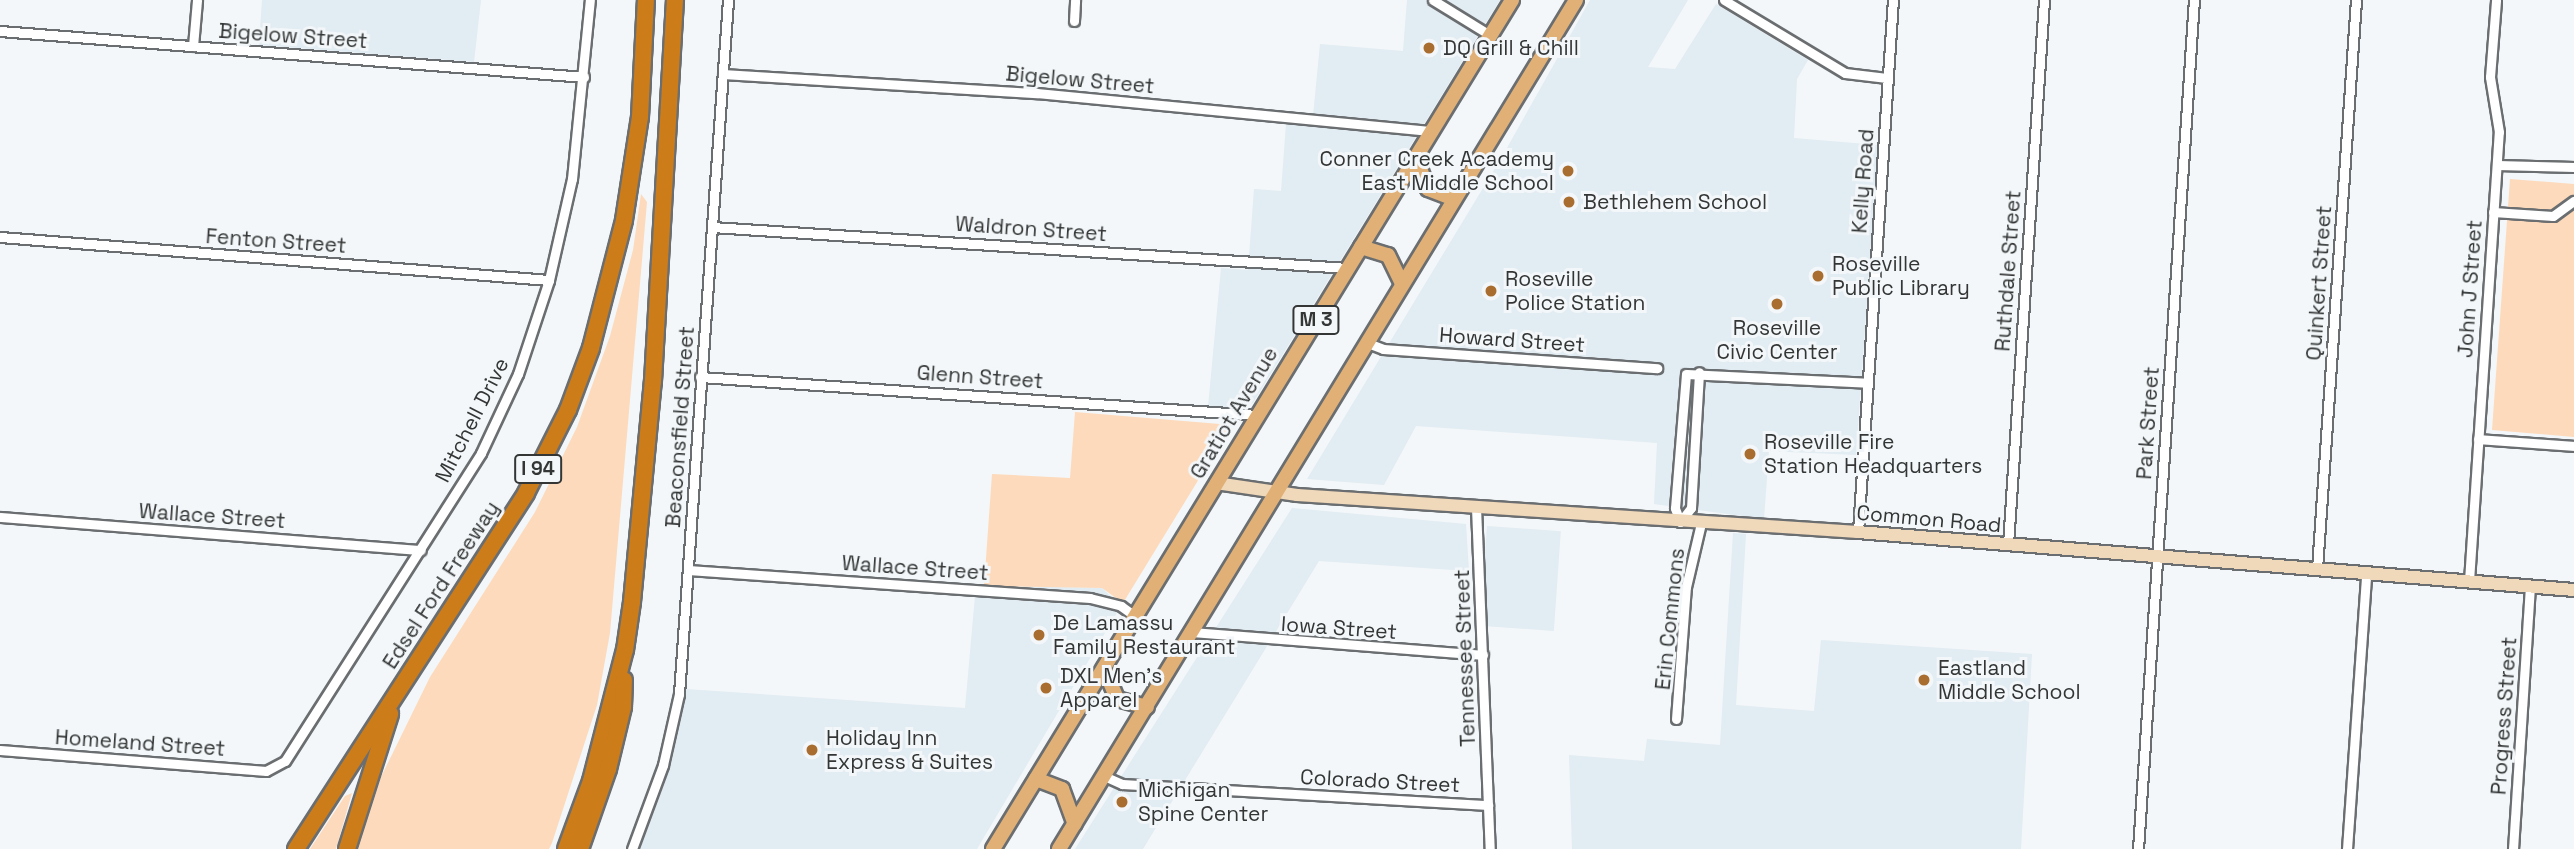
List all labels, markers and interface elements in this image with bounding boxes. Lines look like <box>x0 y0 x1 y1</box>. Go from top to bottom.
street label: Bigelow Street <box>218 18 368 54</box>
place label: DQ Grill & Chill <box>1443 35 1579 61</box>
marker: DQ Grill & Chill <box>1421 40 1437 56</box>
street label: Bigelow Street <box>1005 61 1155 99</box>
street label: Kelly Road <box>1847 128 1879 234</box>
place label: Conner Creek Academy East Middle School <box>1319 146 1554 196</box>
marker: Conner Creek Academy East Middle School <box>1560 163 1576 179</box>
place label: Bethlehem School <box>1583 189 1767 215</box>
street label: Ruthdale Street <box>1990 190 2026 352</box>
marker: Bethlehem School <box>1561 194 1577 210</box>
street label: Quinkert Street <box>2301 205 2337 361</box>
street label: Waldron Street <box>954 211 1108 247</box>
street label: John J Street <box>2453 219 2487 359</box>
street label: Fenton Street <box>205 224 347 258</box>
place label: Roseville Public Library <box>1832 251 1970 301</box>
place label: Roseville Police Station <box>1505 266 1645 316</box>
marker: Roseville Public Library <box>1810 268 1826 284</box>
marker: Roseville Police Station <box>1483 283 1499 299</box>
marker: Roseville Civic Center <box>1769 296 1785 312</box>
road number: M 3 <box>1292 304 1340 336</box>
place label: Roseville Civic Center <box>1716 315 1838 365</box>
street label: Howard Street <box>1438 322 1586 358</box>
street label: Beaconsfield Street <box>660 325 700 529</box>
street label: Gratiot Avenue <box>1185 342 1283 484</box>
street label: Mitchell Drive <box>430 353 514 487</box>
street label: Glenn Street <box>916 360 1044 394</box>
street label: Park Street <box>2131 366 2165 480</box>
place label: Roseville Fire Station Headquarters <box>1764 429 1982 479</box>
marker: Roseville Fire Station Headquarters <box>1742 446 1758 462</box>
road number: I 94 <box>514 454 562 484</box>
street label: Edsel Ford Freeway <box>377 496 505 674</box>
street label: Wallace Street <box>138 498 286 534</box>
street label: Common Road <box>1855 500 2003 538</box>
street label: Erin Commons <box>1650 547 1690 691</box>
street label: Wallace Street <box>841 550 989 586</box>
street label: Tennessee Street <box>1449 569 1481 747</box>
place label: De Lamassu Family Restaurant <box>1053 610 1236 660</box>
street label: Iowa Street <box>1280 611 1398 645</box>
marker: De Lamassu Family Restaurant <box>1031 627 1047 643</box>
street label: Progress Street <box>2486 636 2522 796</box>
place label: Eastland Middle School <box>1938 655 2081 705</box>
place label: DXL Men's Apparel <box>1060 663 1163 713</box>
marker: Eastland Middle School <box>1916 672 1932 688</box>
marker: DXL Men's Apparel <box>1038 680 1054 696</box>
street label: Homeland Street <box>54 724 226 762</box>
place label: Holiday Inn Express & Suites <box>826 725 993 775</box>
marker: Holiday Inn Express & Suites <box>804 742 820 758</box>
street label: Colorado Street <box>1299 764 1461 798</box>
place label: Michigan Spine Center <box>1138 777 1268 827</box>
marker: Michigan Spine Center <box>1112 792 1132 812</box>

